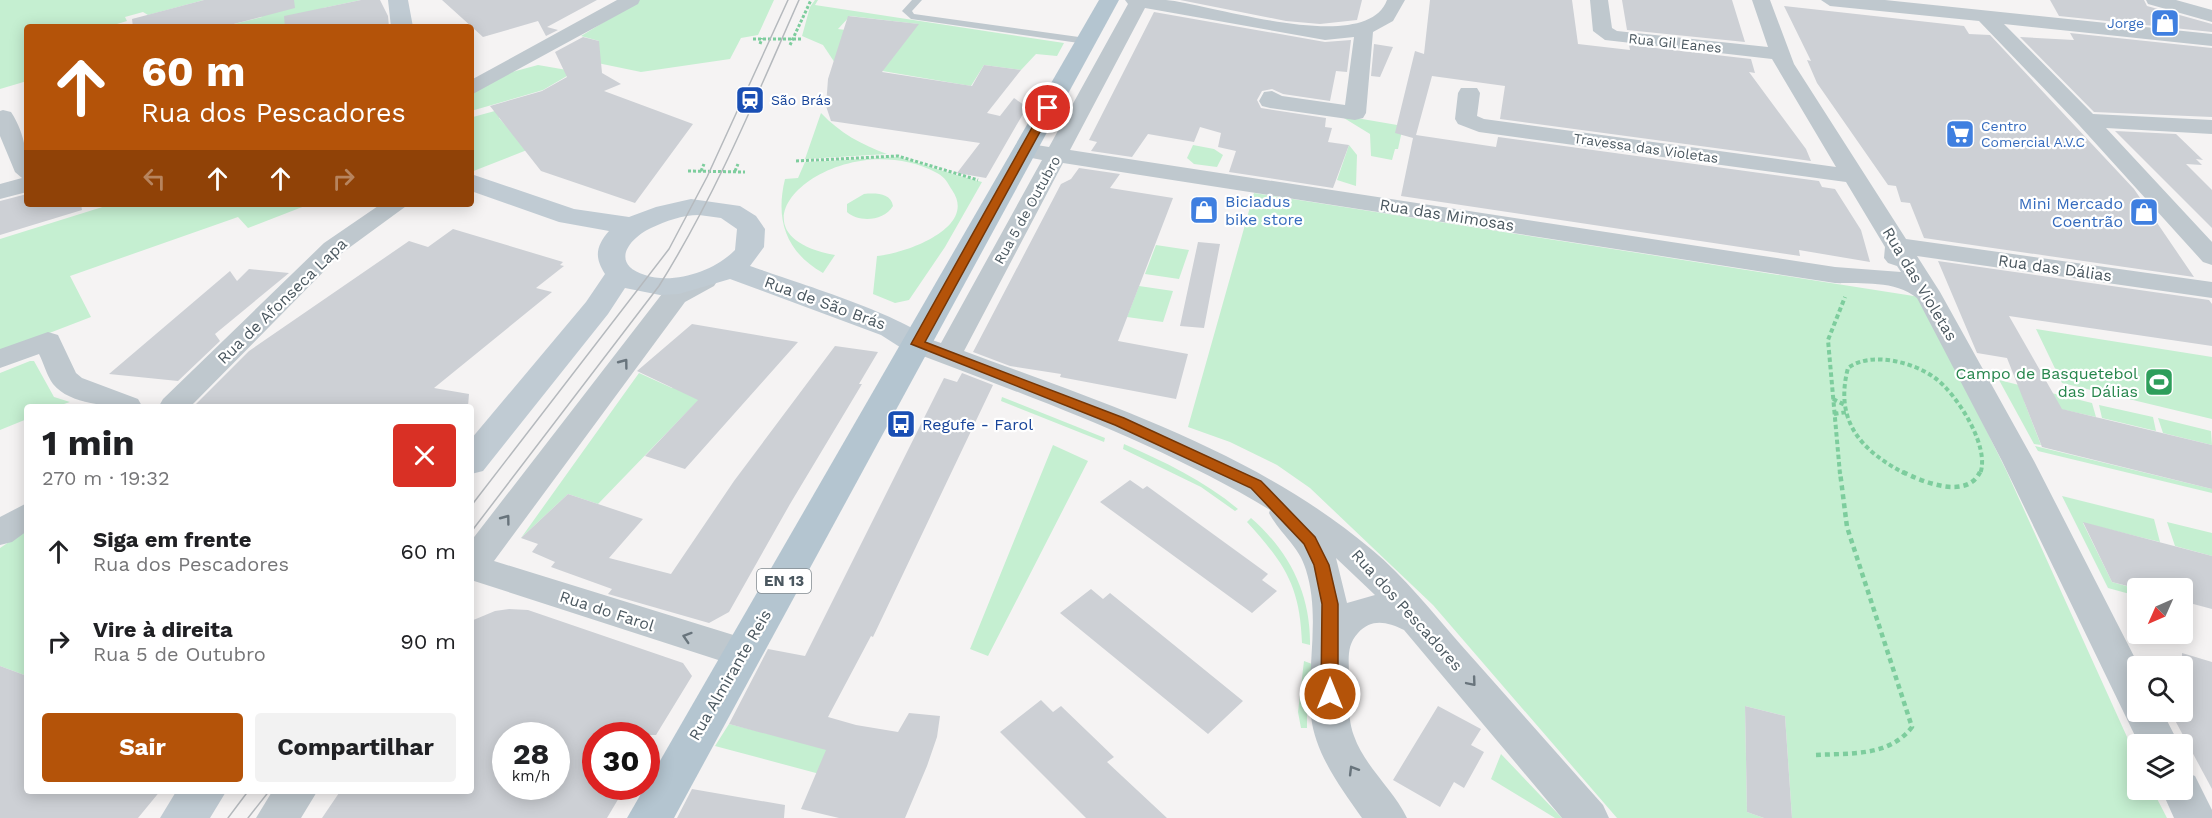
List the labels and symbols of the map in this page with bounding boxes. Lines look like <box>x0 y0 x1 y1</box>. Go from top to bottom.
shop icon: Jorge <box>2149 7 2181 39</box>
place label: Jorge <box>2107 15 2144 31</box>
street label: Rua Gil Eanes <box>1628 30 1722 56</box>
pin <box>1022 82 1073 133</box>
station icon: São Brás <box>734 84 766 116</box>
place label: São Brás <box>771 92 831 108</box>
supermarket icon: Centro Comercial A.V.C <box>1944 118 1976 150</box>
place label: Centro Comercial A.V.C <box>1981 118 2085 150</box>
street label: Travessa das Violetas <box>1573 130 1719 166</box>
street label: Rua 5 de Outubro <box>991 153 1063 267</box>
place label: Biciadus bike store <box>1225 192 1303 229</box>
shop icon: Biciadus bike store <box>1188 194 1220 226</box>
place label: Mini Mercado Coentrão <box>2019 194 2123 231</box>
street label: Rua das Mimosas <box>1378 195 1516 235</box>
shop icon: Mini Mercado Coentrão <box>2128 196 2160 228</box>
street label: Rua das Violetas <box>1879 224 1961 344</box>
street label: Rua de Afonseca Lapa <box>213 234 351 368</box>
street label: Rua das Dálias <box>1997 251 2113 285</box>
street label: Rua de São Brás <box>762 272 888 334</box>
one-way arrow <box>616 359 627 370</box>
place label: Campo de Basquetebol das Dálias <box>1956 364 2138 401</box>
sports icon: Campo de Basquetebol das Dálias <box>2143 366 2175 398</box>
bus stop icon: Regufe - Farol <box>885 408 917 440</box>
place label: Regufe - Farol <box>922 415 1033 434</box>
one-way arrow <box>499 515 510 526</box>
street label: Rua dos Pescadores <box>1347 545 1467 675</box>
road number: EN 13 <box>757 569 811 593</box>
north arrow <box>2127 578 2193 644</box>
street label: Rua do Farol <box>557 587 657 635</box>
street label: Rua Almirante Reis <box>685 606 775 744</box>
one-way arrow <box>682 632 693 645</box>
position arrow <box>1298 662 1362 726</box>
one-way arrow <box>1465 675 1476 686</box>
speed limit sign: 30 <box>582 722 660 800</box>
one-way arrow <box>1348 766 1360 776</box>

